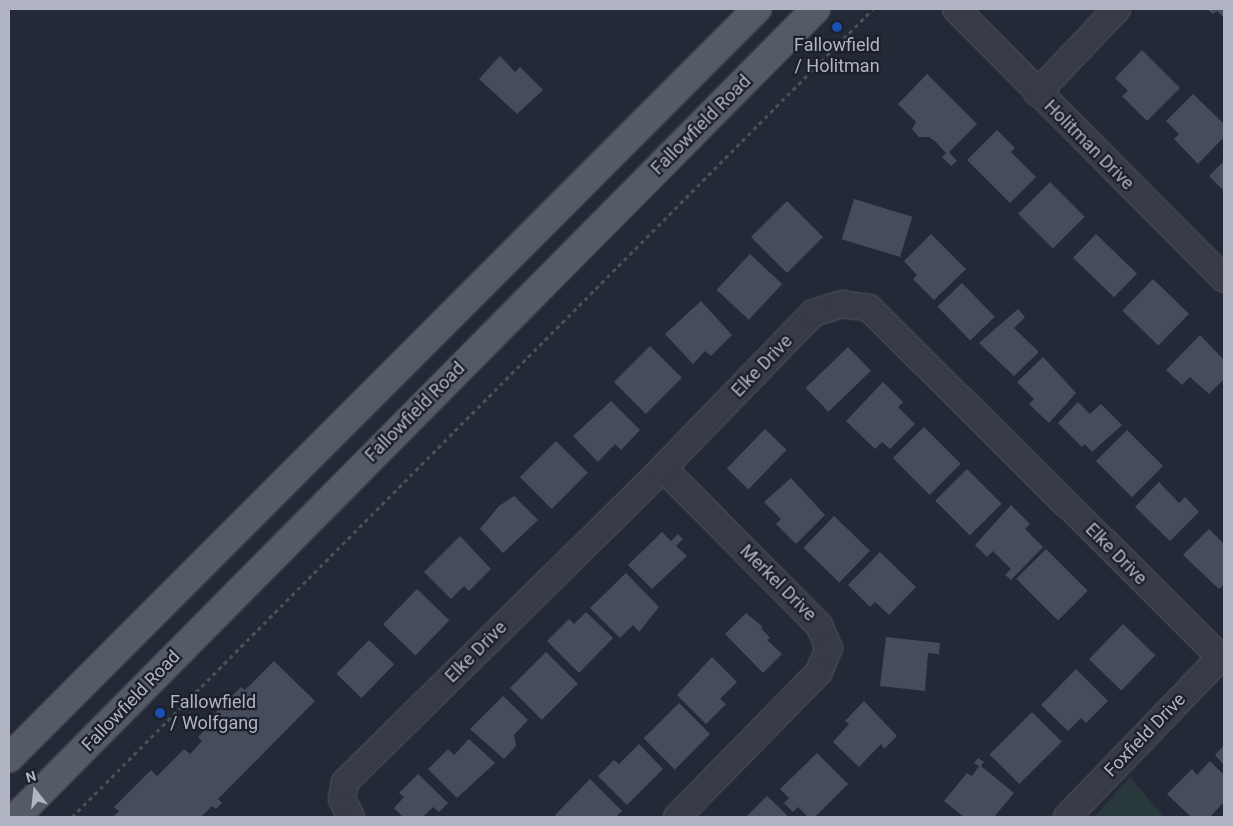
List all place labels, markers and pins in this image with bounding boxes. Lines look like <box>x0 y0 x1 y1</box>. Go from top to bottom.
marker: Fallowfield / Holitman <box>831 21 843 33</box>
place label: Fallowfield / Holitman <box>794 35 880 78</box>
place label: Fallowfield / Wolfgang <box>170 692 258 734</box>
marker: Fallowfield / Wolfgang <box>154 707 166 719</box>

